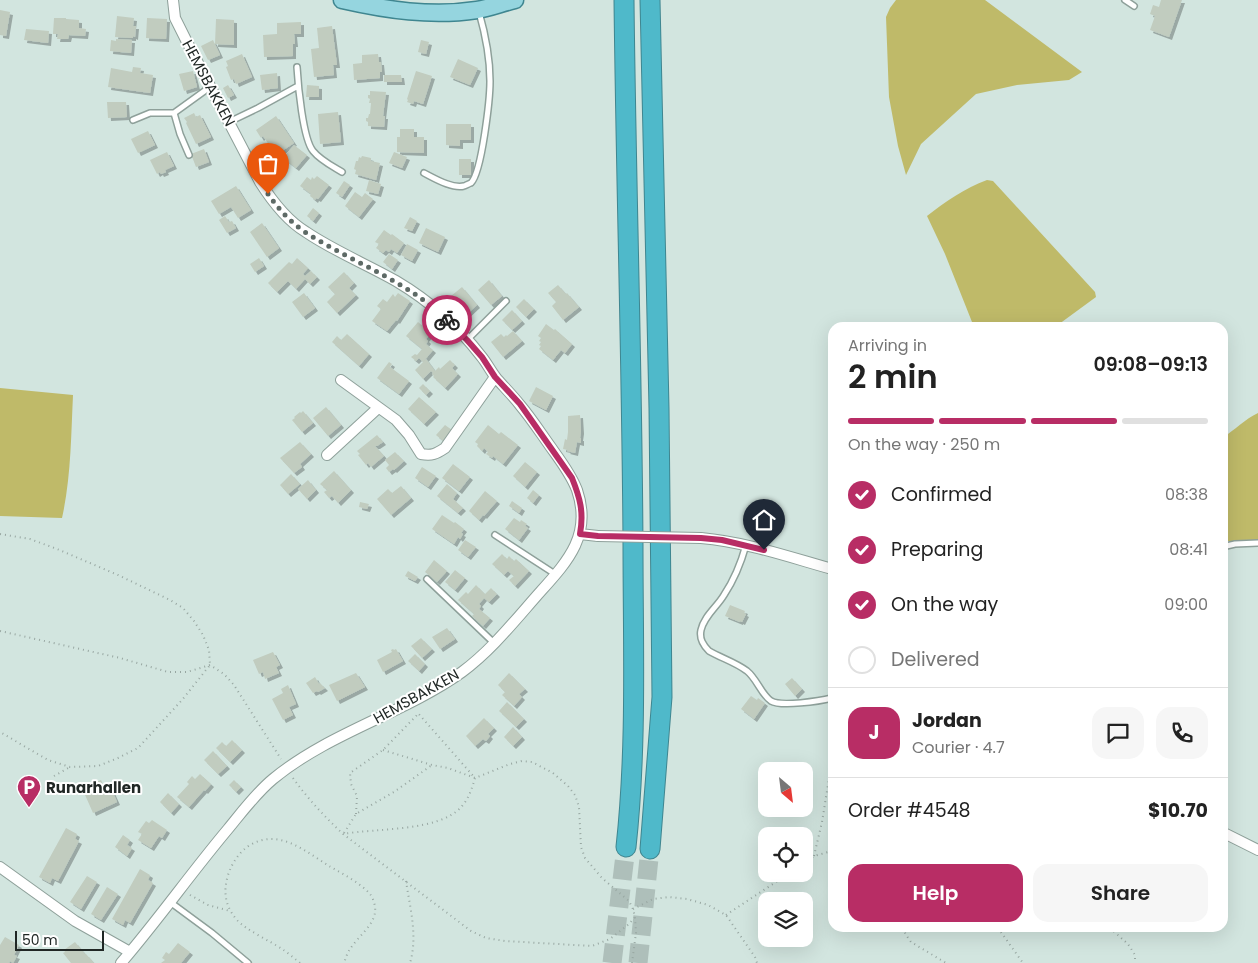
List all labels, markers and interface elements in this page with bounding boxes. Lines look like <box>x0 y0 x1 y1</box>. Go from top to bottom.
street label: HEMSBAKKEN <box>177 36 241 130</box>
pin <box>247 143 289 194</box>
icon: bag <box>254 150 282 178</box>
courier <box>422 295 472 345</box>
icon: bike <box>433 306 461 334</box>
text: Arriving in <box>848 334 927 357</box>
text: 09:08–09:13 <box>1094 351 1208 378</box>
text: 2 min <box>848 354 938 399</box>
text: On the way · 250 m <box>848 433 1000 456</box>
icon: check <box>848 481 876 509</box>
text: Confirmed <box>891 481 992 508</box>
text: 08:38 <box>1165 483 1208 506</box>
pin <box>743 499 785 550</box>
icon: home <box>750 506 778 534</box>
icon: check <box>848 536 876 564</box>
text: Preparing <box>891 536 983 563</box>
text: 08:41 <box>1169 538 1208 561</box>
icon: check <box>848 591 876 619</box>
text: On the way <box>891 591 998 618</box>
text: 09:00 <box>1164 593 1208 616</box>
text: Delivered <box>891 646 980 673</box>
street label: HEMSBAKKEN <box>369 664 463 728</box>
text: Jordan <box>912 707 982 734</box>
button: chat <box>1092 707 1144 759</box>
button: phone <box>1156 707 1208 759</box>
text: J <box>869 719 879 746</box>
text: Courier · 4.7 <box>912 736 1005 759</box>
north arrow <box>758 762 812 818</box>
map controls <box>758 762 813 947</box>
parking icon: Runarhallen <box>16 774 42 808</box>
place label: Runarhallen <box>46 777 141 798</box>
text: Order #4548 <box>848 797 971 824</box>
text: $10.70 <box>1148 797 1208 824</box>
button: locate <box>758 827 813 882</box>
button: Help <box>848 864 1023 922</box>
button: Share <box>1033 864 1208 922</box>
button: layers <box>758 892 813 947</box>
scale bar <box>15 928 104 951</box>
text: 50 m <box>22 930 58 950</box>

